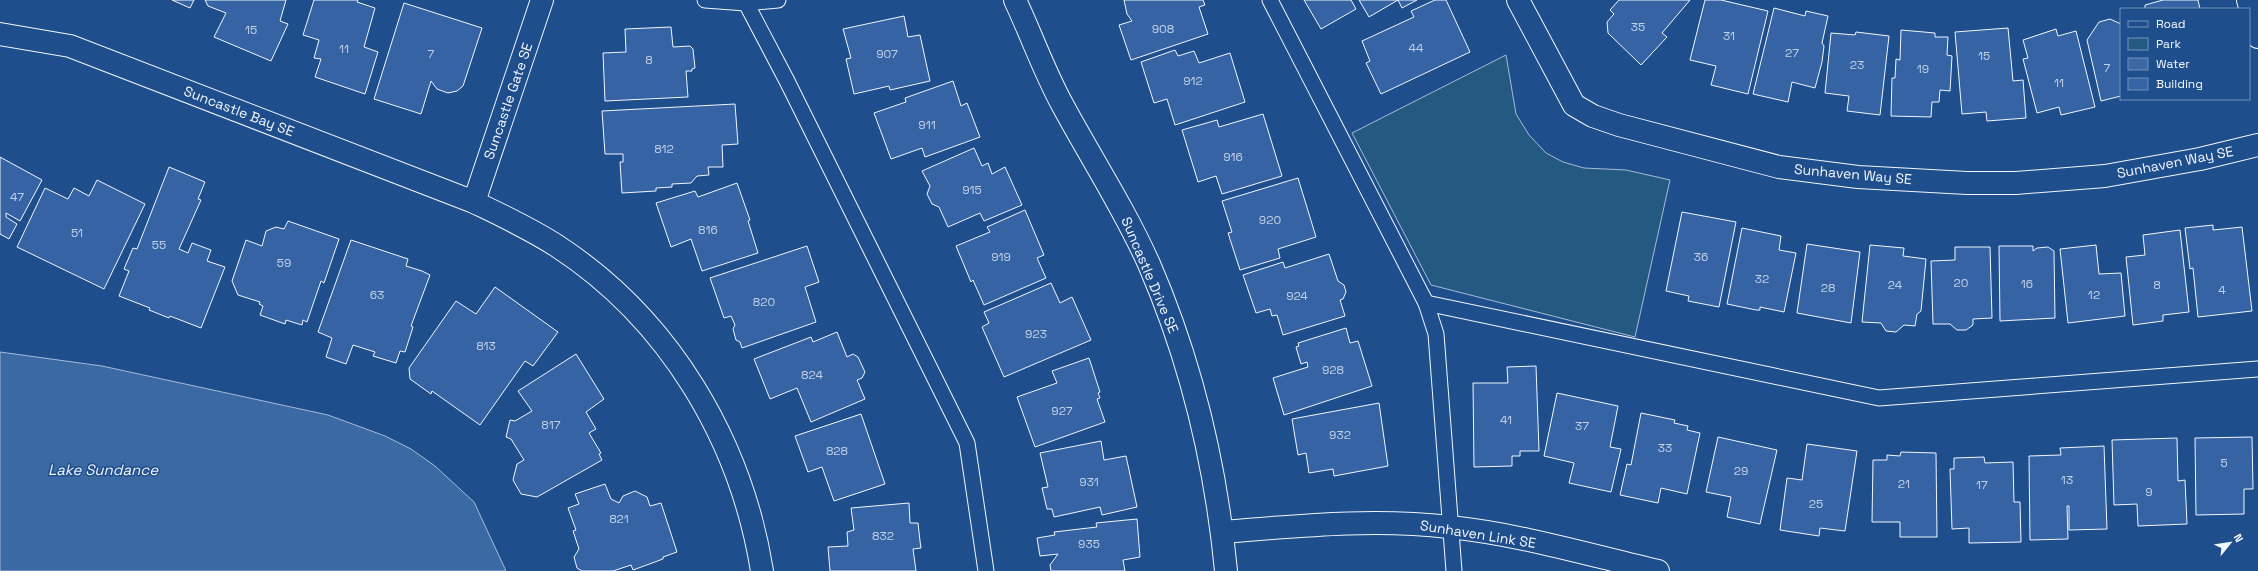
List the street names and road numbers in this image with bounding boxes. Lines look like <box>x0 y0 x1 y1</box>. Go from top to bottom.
street label: Suncastle Gate SE <box>480 40 536 162</box>
street label: Suncastle Bay SE <box>181 82 297 140</box>
street label: Sunhaven Way SE <box>2115 142 2235 182</box>
street label: Sunhaven Way SE <box>1793 160 1913 188</box>
street label: Suncastle Drive SE <box>1117 214 1183 336</box>
street label: Sunhaven Link SE <box>1419 516 1537 552</box>

